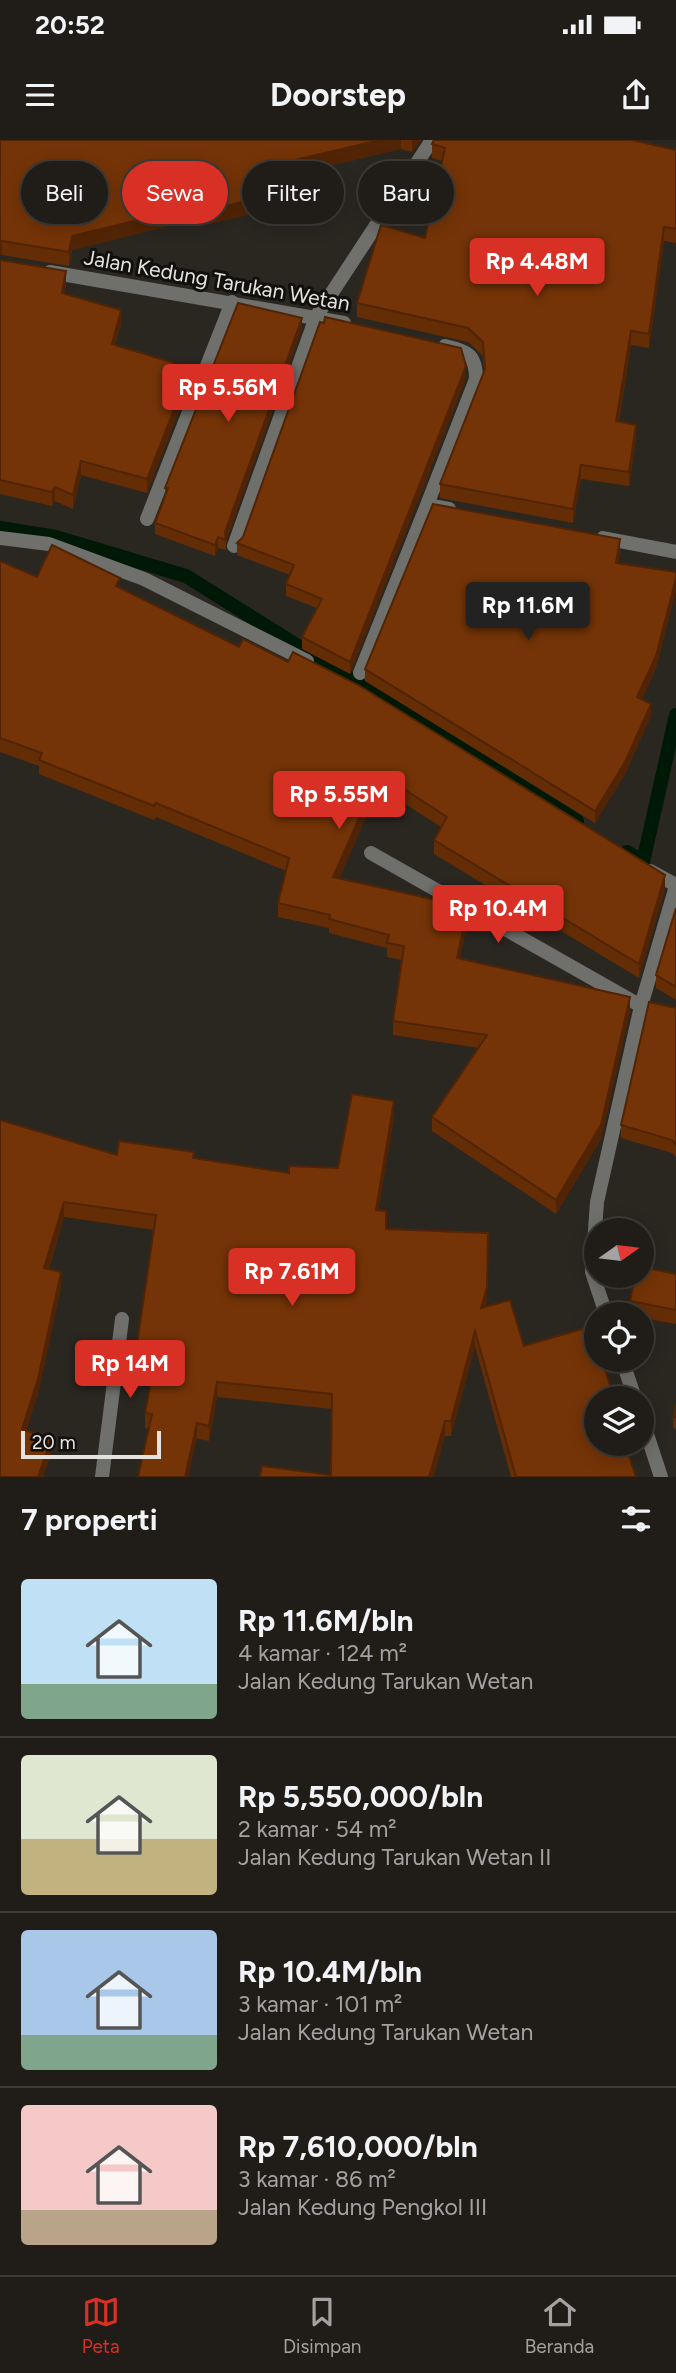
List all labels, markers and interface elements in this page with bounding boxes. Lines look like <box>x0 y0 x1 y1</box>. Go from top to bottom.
text: 20:52 <box>35 9 105 41</box>
icon: menu <box>21 76 59 114</box>
text: Doorstep <box>270 76 406 114</box>
icon: share <box>617 76 655 114</box>
chip: Beli <box>21 161 108 224</box>
chip: Sewa <box>122 161 228 224</box>
chip: Filter <box>242 161 344 224</box>
chip: Baru <box>358 161 454 224</box>
pin: Rp 4.48M <box>465 239 609 298</box>
street label: Jalan Kedung Tarukan Wetan <box>82 244 352 316</box>
text: Rp 4.48M <box>486 247 588 275</box>
pin: Rp 5.56M <box>156 364 300 424</box>
text: Rp 5.56M <box>178 373 278 401</box>
pin: Rp 11.6M <box>456 582 600 642</box>
text: Rp 11.6M <box>482 591 574 619</box>
pin: Rp 5.55M <box>267 772 411 831</box>
text: Rp 5.55M <box>289 780 389 808</box>
pin: Rp 10.4M <box>426 886 570 945</box>
text: Rp 10.4M <box>449 894 547 922</box>
north arrow <box>584 1218 654 1288</box>
map controls <box>584 1218 654 1456</box>
pin: Rp 7.61M <box>220 1248 364 1308</box>
text: Rp 7.61M <box>244 1257 340 1285</box>
button: locate <box>584 1302 654 1372</box>
pin: Rp 14M <box>73 1340 187 1400</box>
text: Rp 14M <box>91 1349 169 1377</box>
button: layers <box>584 1386 654 1456</box>
scale bar <box>21 1428 161 1460</box>
text: 20 m <box>32 1431 76 1454</box>
icon: filters <box>617 1500 655 1538</box>
text: 7 properti <box>21 1501 158 1538</box>
text: Rp 11.6M/bln <box>238 1602 414 1639</box>
icon: home <box>77 1607 161 1691</box>
text: 4 kamar · 124 m² <box>238 1639 407 1667</box>
text: Jalan Kedung Tarukan Wetan <box>238 1667 533 1695</box>
text: Rp 5,550,000/bln <box>238 1778 483 1815</box>
icon: home <box>77 1783 161 1867</box>
text: 2 kamar · 54 m² <box>238 1815 397 1843</box>
text: Jalan Kedung Tarukan Wetan II <box>238 1843 551 1871</box>
text: Rp 10.4M/bln <box>238 1953 422 1990</box>
icon: home <box>77 1958 161 2042</box>
text: 3 kamar · 101 m² <box>238 1990 402 2018</box>
text: Jalan Kedung Tarukan Wetan <box>238 2018 533 2046</box>
text: Rp 7,610,000/bln <box>238 2128 478 2165</box>
icon: home <box>77 2133 161 2217</box>
text: 3 kamar · 86 m² <box>238 2165 396 2193</box>
text: Jalan Kedung Pengkol III <box>238 2193 487 2221</box>
tab: Peta <box>82 2293 120 2358</box>
tab: Disimpan <box>283 2293 361 2358</box>
tab: Beranda <box>525 2293 594 2358</box>

